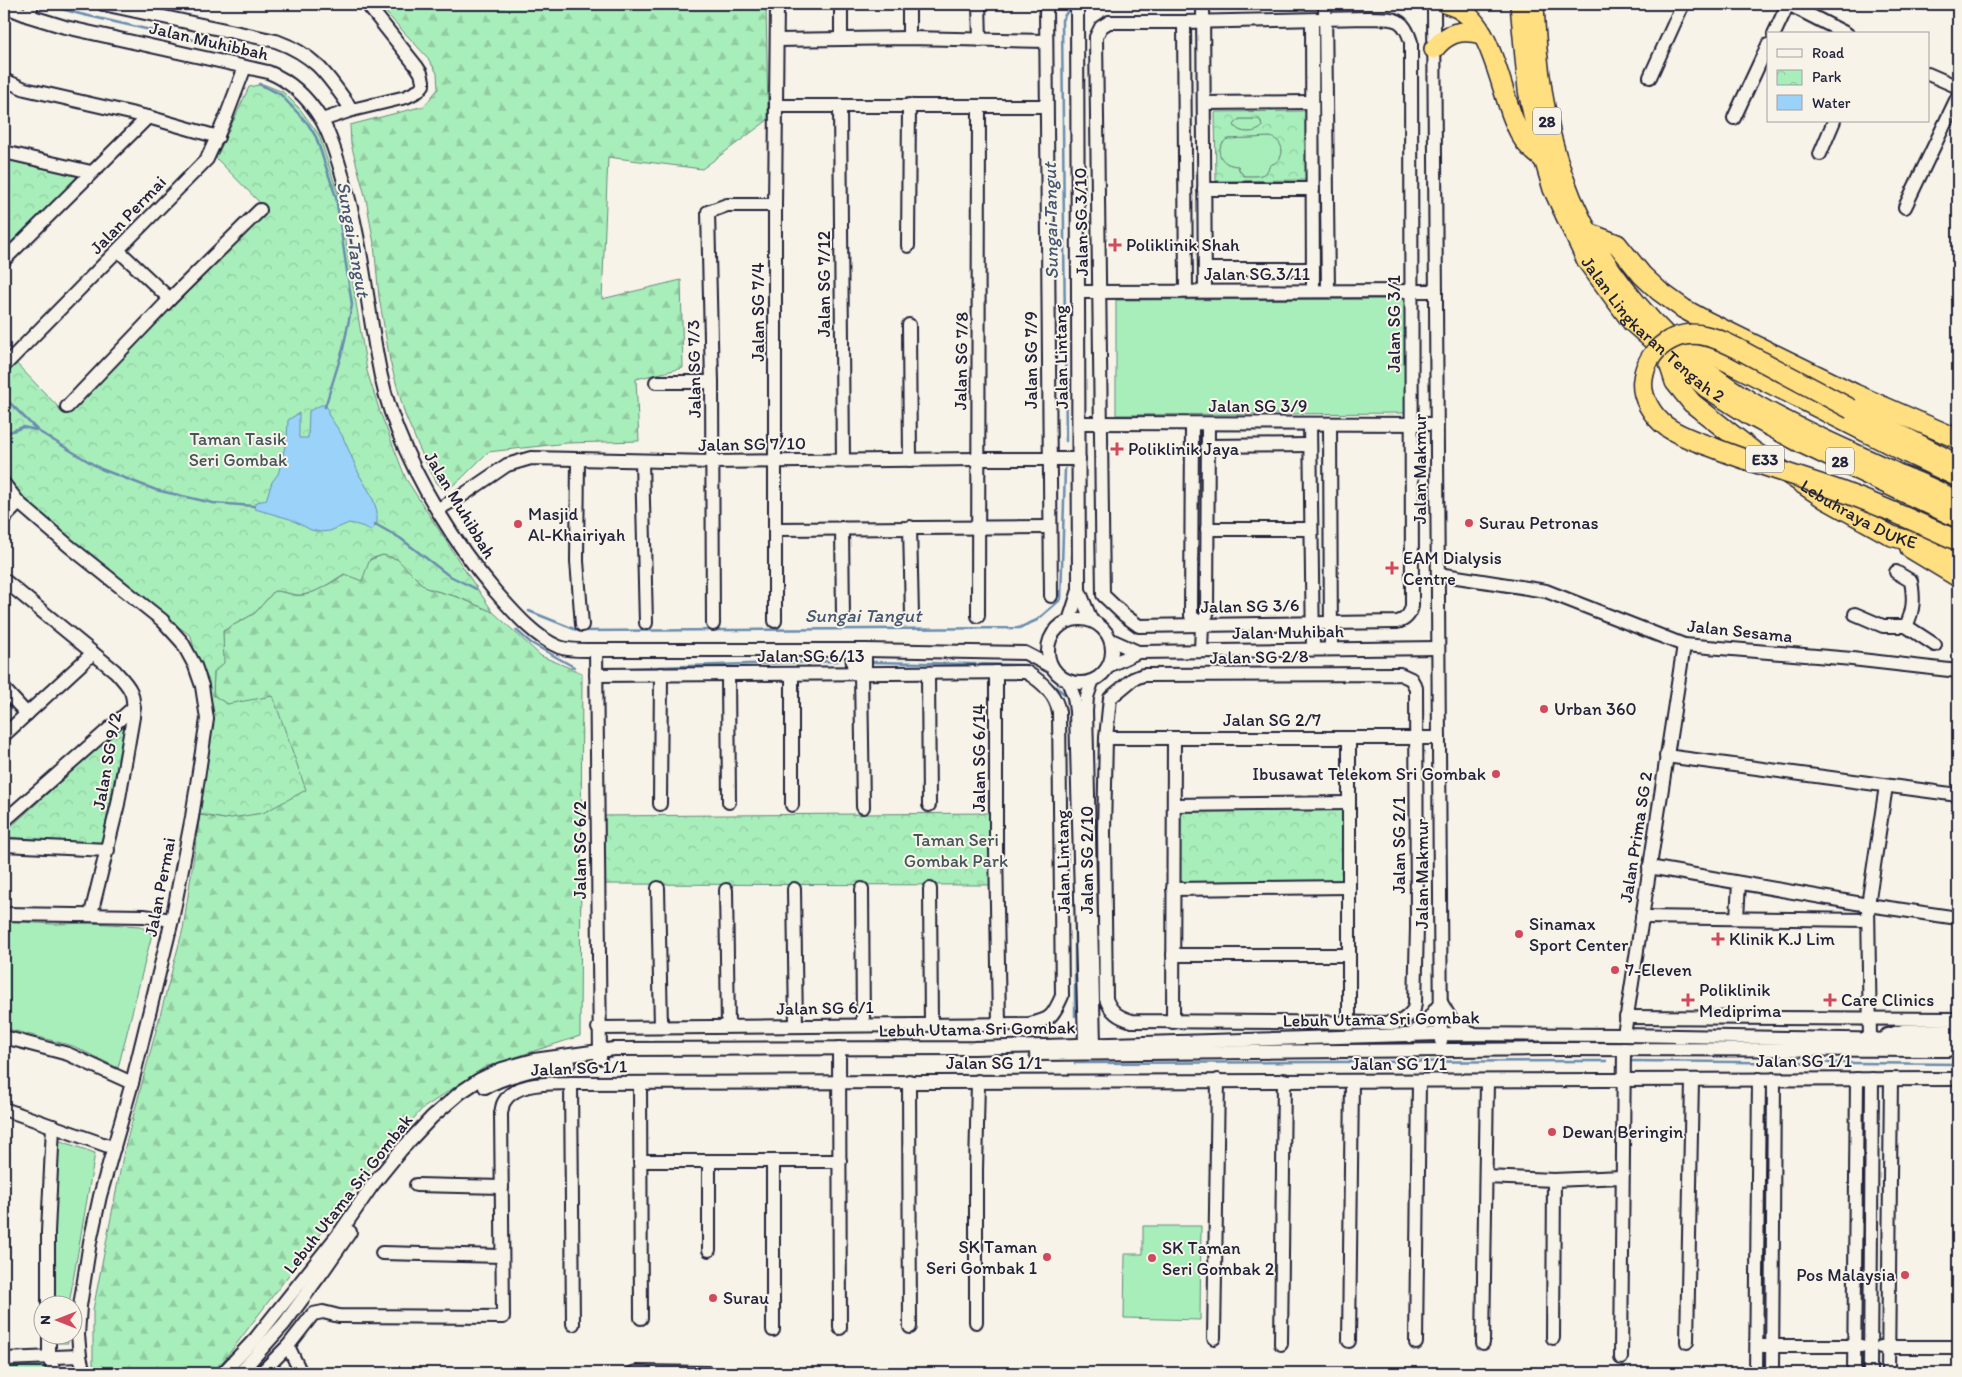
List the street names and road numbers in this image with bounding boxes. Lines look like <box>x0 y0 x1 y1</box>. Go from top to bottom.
street label: Jalan Muhibbah <box>147 17 271 65</box>
road number: 28 <box>1533 108 1561 134</box>
street label: Jalan SG 3/10 <box>1069 167 1093 277</box>
street label: Jalan Permai <box>85 171 171 259</box>
street label: Jalan SG 7/12 <box>813 230 835 337</box>
street label: Jalan Lingkaran Tengah 2 <box>1576 252 1729 408</box>
street label: Jalan SG 7/4 <box>747 262 769 362</box>
street label: Jalan SG 3/11 <box>1204 263 1310 285</box>
street label: Jalan SG 3/1 <box>1383 275 1405 373</box>
street label: Jalan Lintang <box>1049 304 1073 409</box>
street label: Jalan SG 7/9 <box>1020 311 1042 409</box>
street label: Jalan SG 7/8 <box>949 312 973 410</box>
street label: Jalan SG 7/3 <box>682 319 706 418</box>
street label: Jalan SG 3/9 <box>1209 395 1307 417</box>
street label: Jalan Makmur <box>1409 414 1431 524</box>
street label: Jalan SG 7/10 <box>698 432 806 456</box>
road number: E33 <box>1746 446 1784 472</box>
street label: Jalan Muhibbah <box>419 447 501 563</box>
road number: 28 <box>1826 448 1854 474</box>
street label: Lebuhraya DUKE <box>1796 474 1920 554</box>
street label: Jalan SG 3/6 <box>1200 594 1300 618</box>
street label: Jalan Sesama <box>1686 615 1794 647</box>
street label: Jalan Muhibah <box>1232 620 1344 644</box>
street label: Jalan SG 6/13 <box>757 645 865 667</box>
street label: Jalan SG 2/8 <box>1209 645 1309 669</box>
street label: Jalan SG 6/14 <box>968 704 990 812</box>
street label: Jalan SG 2/7 <box>1223 709 1321 731</box>
street label: Jalan SG 9/2 <box>88 710 126 811</box>
street label: Jalan Prima SG 2 <box>1615 770 1657 904</box>
street label: Jalan SG 2/1 <box>1388 796 1410 894</box>
street label: Jalan SG 6/2 <box>569 800 591 899</box>
street label: Jalan SG 2/10 <box>1076 806 1098 914</box>
street label: Jalan Lintang <box>1051 809 1075 914</box>
street label: Jalan Makmur <box>1411 819 1433 929</box>
street label: Jalan Permai <box>140 836 180 938</box>
street label: Jalan SG 6/1 <box>776 996 874 1020</box>
street label: Lebuh Utama Sri Gombak <box>1282 1006 1480 1032</box>
street label: Lebuh Utama Sri Gombak <box>878 1016 1076 1042</box>
street label: Jalan SG 1/1 <box>1756 1050 1852 1072</box>
street label: Jalan SG 1/1 <box>946 1052 1042 1074</box>
street label: Jalan SG 1/1 <box>1351 1053 1447 1075</box>
street label: Jalan SG 1/1 <box>531 1055 627 1081</box>
street label: Lebuh Utama Sri Gombak <box>279 1110 417 1278</box>

